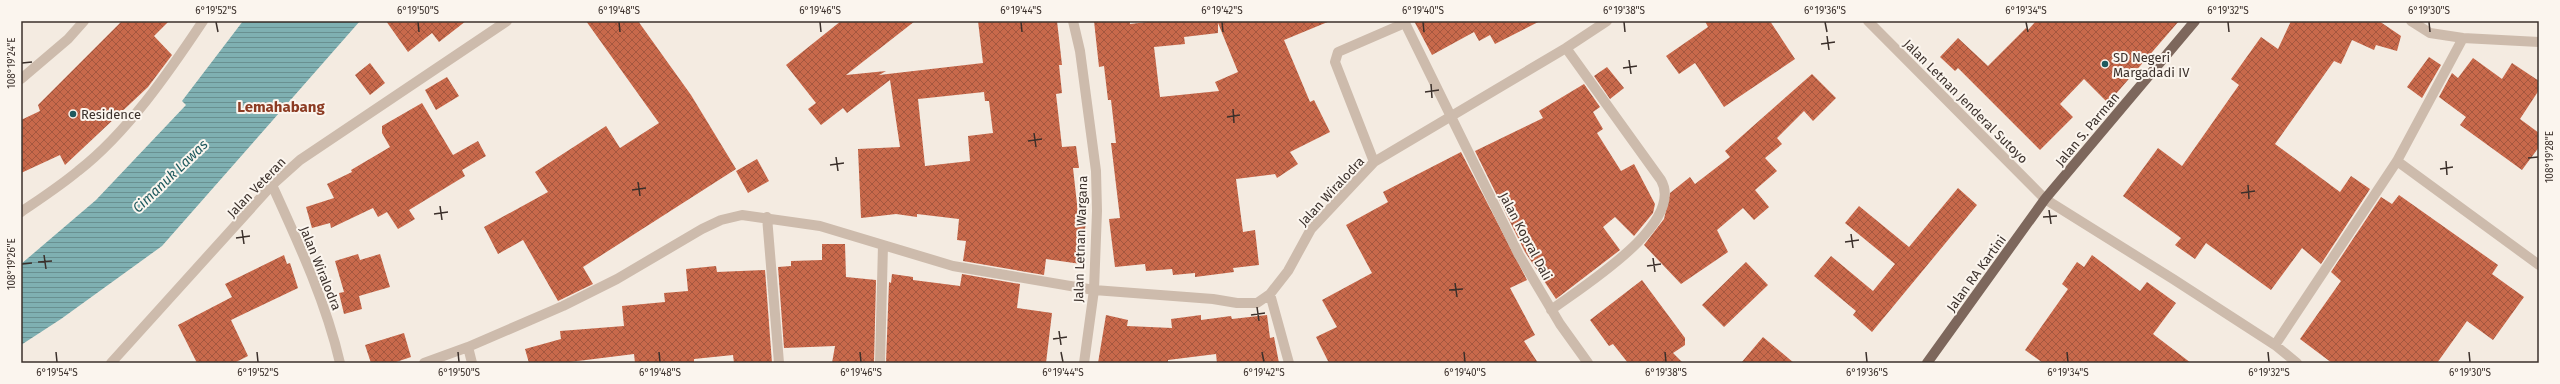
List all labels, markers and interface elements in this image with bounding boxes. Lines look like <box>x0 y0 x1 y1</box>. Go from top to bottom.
text: 6°19'52"S <box>195 5 237 17</box>
text: 6°19'50"S <box>397 5 440 17</box>
text: 6°19'48"S <box>598 5 641 17</box>
text: 6°19'46"S <box>799 5 841 17</box>
text: 6°19'44"S <box>1000 5 1042 17</box>
text: 6°19'42"S <box>1201 5 1243 17</box>
text: 6°19'40"S <box>1402 5 1445 17</box>
text: 6°19'38"S <box>1603 5 1646 17</box>
text: 6°19'36"S <box>1804 5 1846 17</box>
text: 6°19'34"S <box>2005 5 2047 17</box>
text: 6°19'32"S <box>2207 5 2249 17</box>
text: 6°19'30"S <box>2408 5 2451 17</box>
street label: Jalan Letnan Jenderal Sutoyo <box>1900 36 2031 167</box>
text: 108°19'24"E <box>6 37 18 89</box>
place label: SD Negeri Margadadi IV <box>2113 50 2190 80</box>
marker: SD Negeri Margadadi IV <box>2100 59 2110 69</box>
street label: Jalan S. Parman <box>2052 90 2122 169</box>
district label: Lemahabang <box>237 98 325 116</box>
place label: Residence <box>81 107 141 122</box>
marker: Residence <box>68 109 78 119</box>
text: 108°19'28"E <box>2544 131 2556 183</box>
water label: Cimanuk Lawas <box>129 136 212 216</box>
street label: Jalan Veteran <box>224 154 289 220</box>
street label: Jalan Wiralodra <box>1295 154 1367 229</box>
street label: Jalan Letnan Wargana <box>1071 175 1090 303</box>
street label: Jalan Kopral Dali <box>1496 190 1555 283</box>
street label: Jalan Wiralodra <box>297 224 344 312</box>
street label: Jalan RA Kartini <box>1944 232 2009 314</box>
text: 108°19'26"E <box>6 238 18 290</box>
text: 6°19'54"S <box>36 367 78 379</box>
text: 6°19'52"S <box>237 367 279 379</box>
text: 6°19'50"S <box>438 367 481 379</box>
text: 6°19'48"S <box>639 367 682 379</box>
text: 6°19'46"S <box>840 367 882 379</box>
text: 6°19'44"S <box>1042 367 1084 379</box>
text: 6°19'42"S <box>1243 367 1285 379</box>
text: 6°19'40"S <box>1444 367 1487 379</box>
text: 6°19'38"S <box>1645 367 1688 379</box>
text: 6°19'36"S <box>1846 367 1888 379</box>
text: 6°19'34"S <box>2047 367 2089 379</box>
text: 6°19'32"S <box>2248 367 2290 379</box>
text: 6°19'30"S <box>2449 367 2492 379</box>

